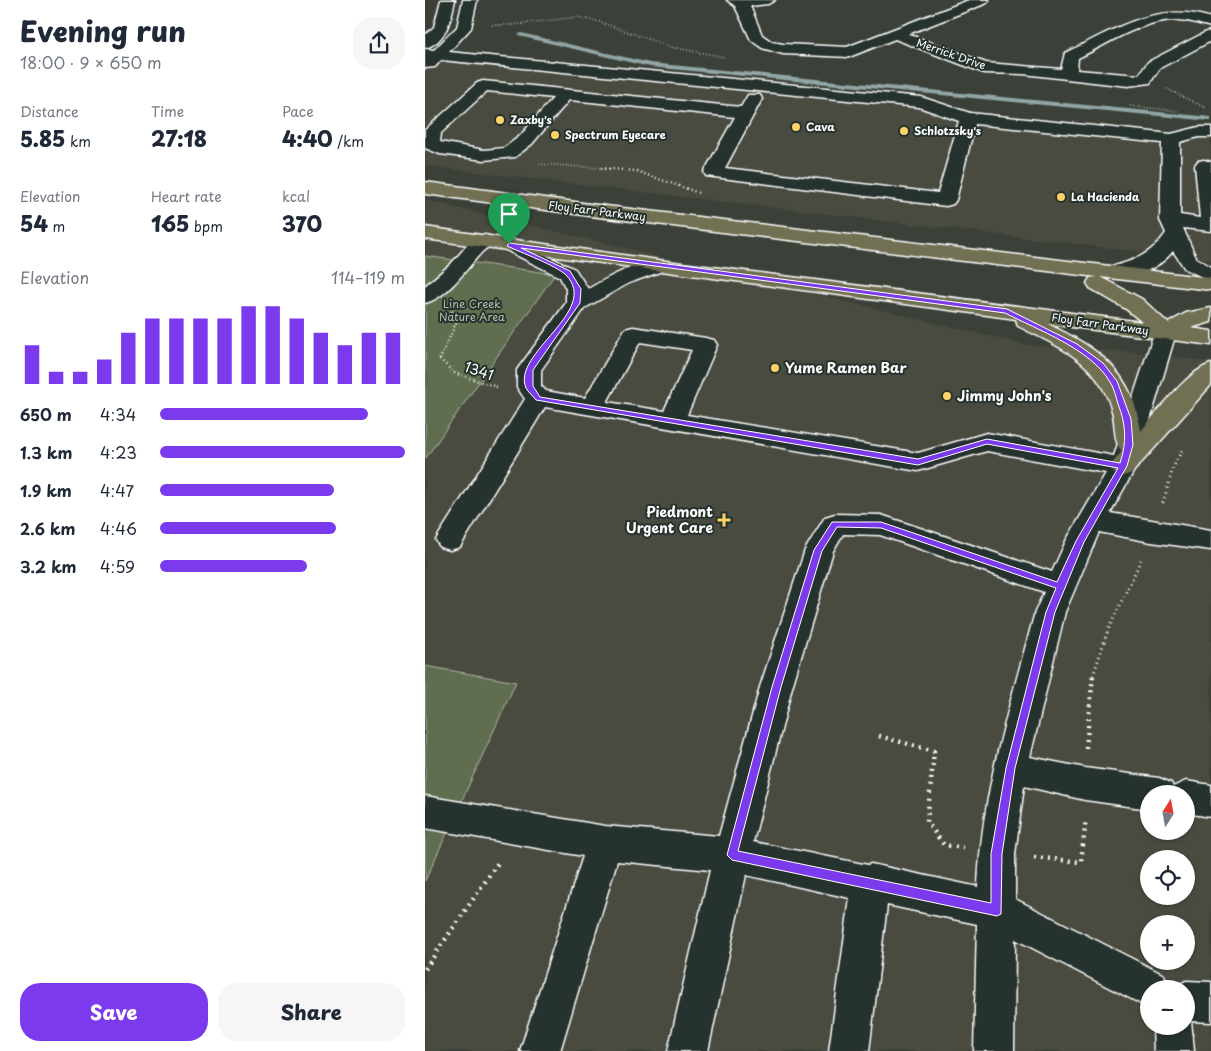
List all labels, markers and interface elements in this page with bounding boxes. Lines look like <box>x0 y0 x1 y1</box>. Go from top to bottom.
text: Evening run <box>20 9 186 52</box>
button: share <box>353 17 405 69</box>
street label: Merrick Drive <box>914 34 988 73</box>
text: 18:00 · 9 × 650 m <box>20 50 162 74</box>
text: Distance <box>20 101 79 122</box>
text: Time <box>151 101 184 122</box>
text: Pace <box>282 101 314 122</box>
place label: Zaxby's <box>510 111 552 128</box>
marker: Zaxby's <box>494 114 506 126</box>
place label: Cava <box>806 118 835 135</box>
marker: Cava <box>790 121 802 133</box>
text: 5.85 <box>20 122 65 154</box>
text: 27:18 <box>151 122 207 154</box>
text: 4:40 <box>282 122 333 154</box>
place label: Schlotzsky's <box>914 122 981 139</box>
marker: Schlotzsky's <box>898 125 910 137</box>
place label: Spectrum Eyecare <box>565 126 666 143</box>
marker: Spectrum Eyecare <box>549 129 561 141</box>
text: km <box>65 131 91 152</box>
text: /km <box>333 131 364 152</box>
text: Elevation <box>20 186 80 207</box>
text: Heart rate <box>151 186 222 207</box>
text: kcal <box>282 186 310 207</box>
place label: La Hacienda <box>1071 188 1140 205</box>
marker: La Hacienda <box>1055 191 1067 203</box>
pin <box>488 193 530 244</box>
street label: Floy Farr Parkway <box>547 196 647 225</box>
icon: arrive <box>495 200 523 228</box>
text: 54 <box>20 207 48 239</box>
text: 165 <box>151 207 189 239</box>
text: 370 <box>282 207 322 239</box>
text: m <box>48 216 65 237</box>
text: bpm <box>189 216 223 237</box>
text: Elevation <box>20 265 89 289</box>
text: 114–119 m <box>331 265 405 289</box>
park label: Line Creek Nature Area <box>439 295 505 325</box>
street label: Floy Farr Parkway <box>1050 308 1150 339</box>
street label: 1341 <box>462 356 496 385</box>
place label: Yume Ramen Bar <box>785 357 907 378</box>
marker: Yume Ramen Bar <box>769 362 781 374</box>
place label: Jimmy John's <box>957 385 1052 406</box>
marker: Jimmy John's <box>941 390 953 402</box>
text: 650 m <box>20 402 72 426</box>
text: 4:34 <box>100 402 136 426</box>
text: 1.3 km <box>20 440 72 464</box>
text: 4:23 <box>100 440 137 464</box>
text: 1.9 km <box>20 478 72 502</box>
text: 4:47 <box>100 478 134 502</box>
place label: Piedmont Urgent Care <box>626 501 713 538</box>
marker: Piedmont Urgent Care <box>717 513 731 527</box>
text: 2.6 km <box>20 516 76 540</box>
text: 4:46 <box>100 516 137 540</box>
text: 3.2 km <box>20 554 77 578</box>
text: 4:59 <box>100 554 135 578</box>
north arrow <box>1140 785 1195 840</box>
map controls <box>1140 785 1195 1035</box>
button: locate <box>1140 850 1195 905</box>
button: + <box>1140 915 1195 970</box>
button: − <box>1140 980 1195 1035</box>
button: Save <box>20 983 208 1041</box>
button: Share <box>218 983 405 1041</box>

